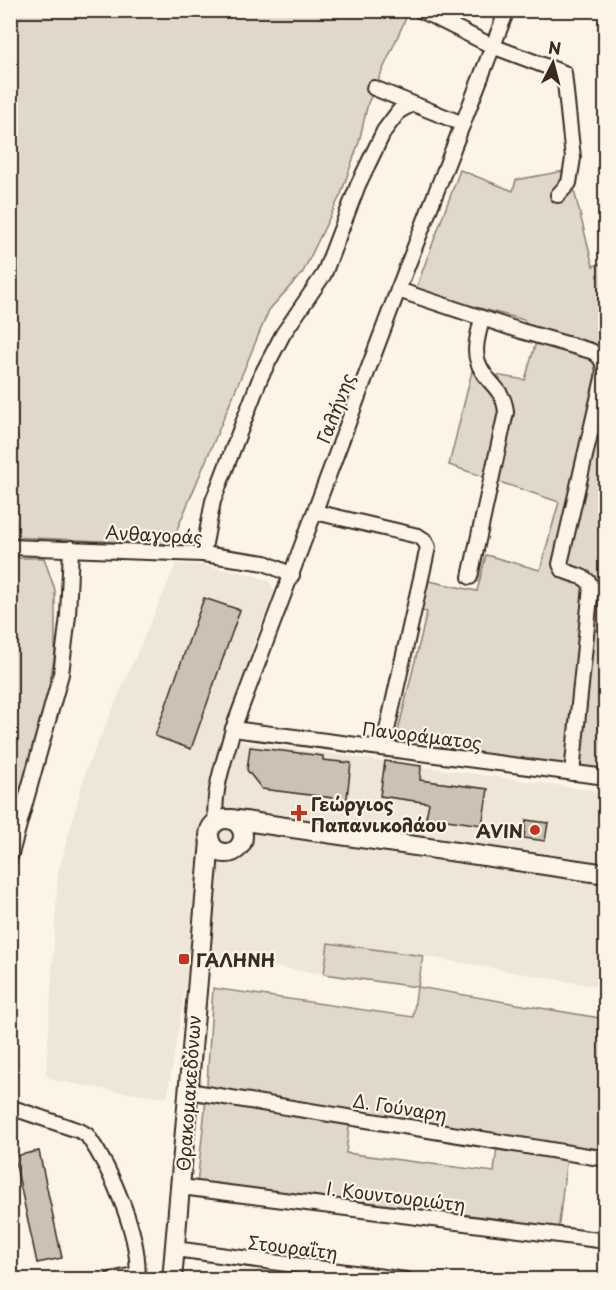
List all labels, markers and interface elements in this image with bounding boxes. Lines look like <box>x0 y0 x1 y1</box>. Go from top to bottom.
north arrow <box>523 33 583 93</box>
text: N <box>547 34 562 60</box>
street label: Γαλήνης <box>309 369 361 447</box>
street label: Ανθαγοράς <box>105 518 203 550</box>
street label: Πανοράματος <box>361 714 483 756</box>
place label: Γεώργιος Παπανικολάου <box>311 790 447 838</box>
marker: Γεώργιος Παπανικολάου <box>292 806 306 820</box>
place label: AVIN <box>476 817 523 844</box>
marker: AVIN <box>528 823 542 837</box>
place label: ΓΑΛΗΝΗ <box>196 946 275 973</box>
marker: ΓΑΛΗΝΗ <box>177 952 191 966</box>
street label: Θρακομακεδόνων <box>169 1014 207 1172</box>
street label: Δ. Γούναρη <box>351 1086 449 1128</box>
street label: Ι. Κουντουριώτη <box>325 1174 467 1218</box>
street label: Στουραΐτη <box>247 1228 339 1266</box>

